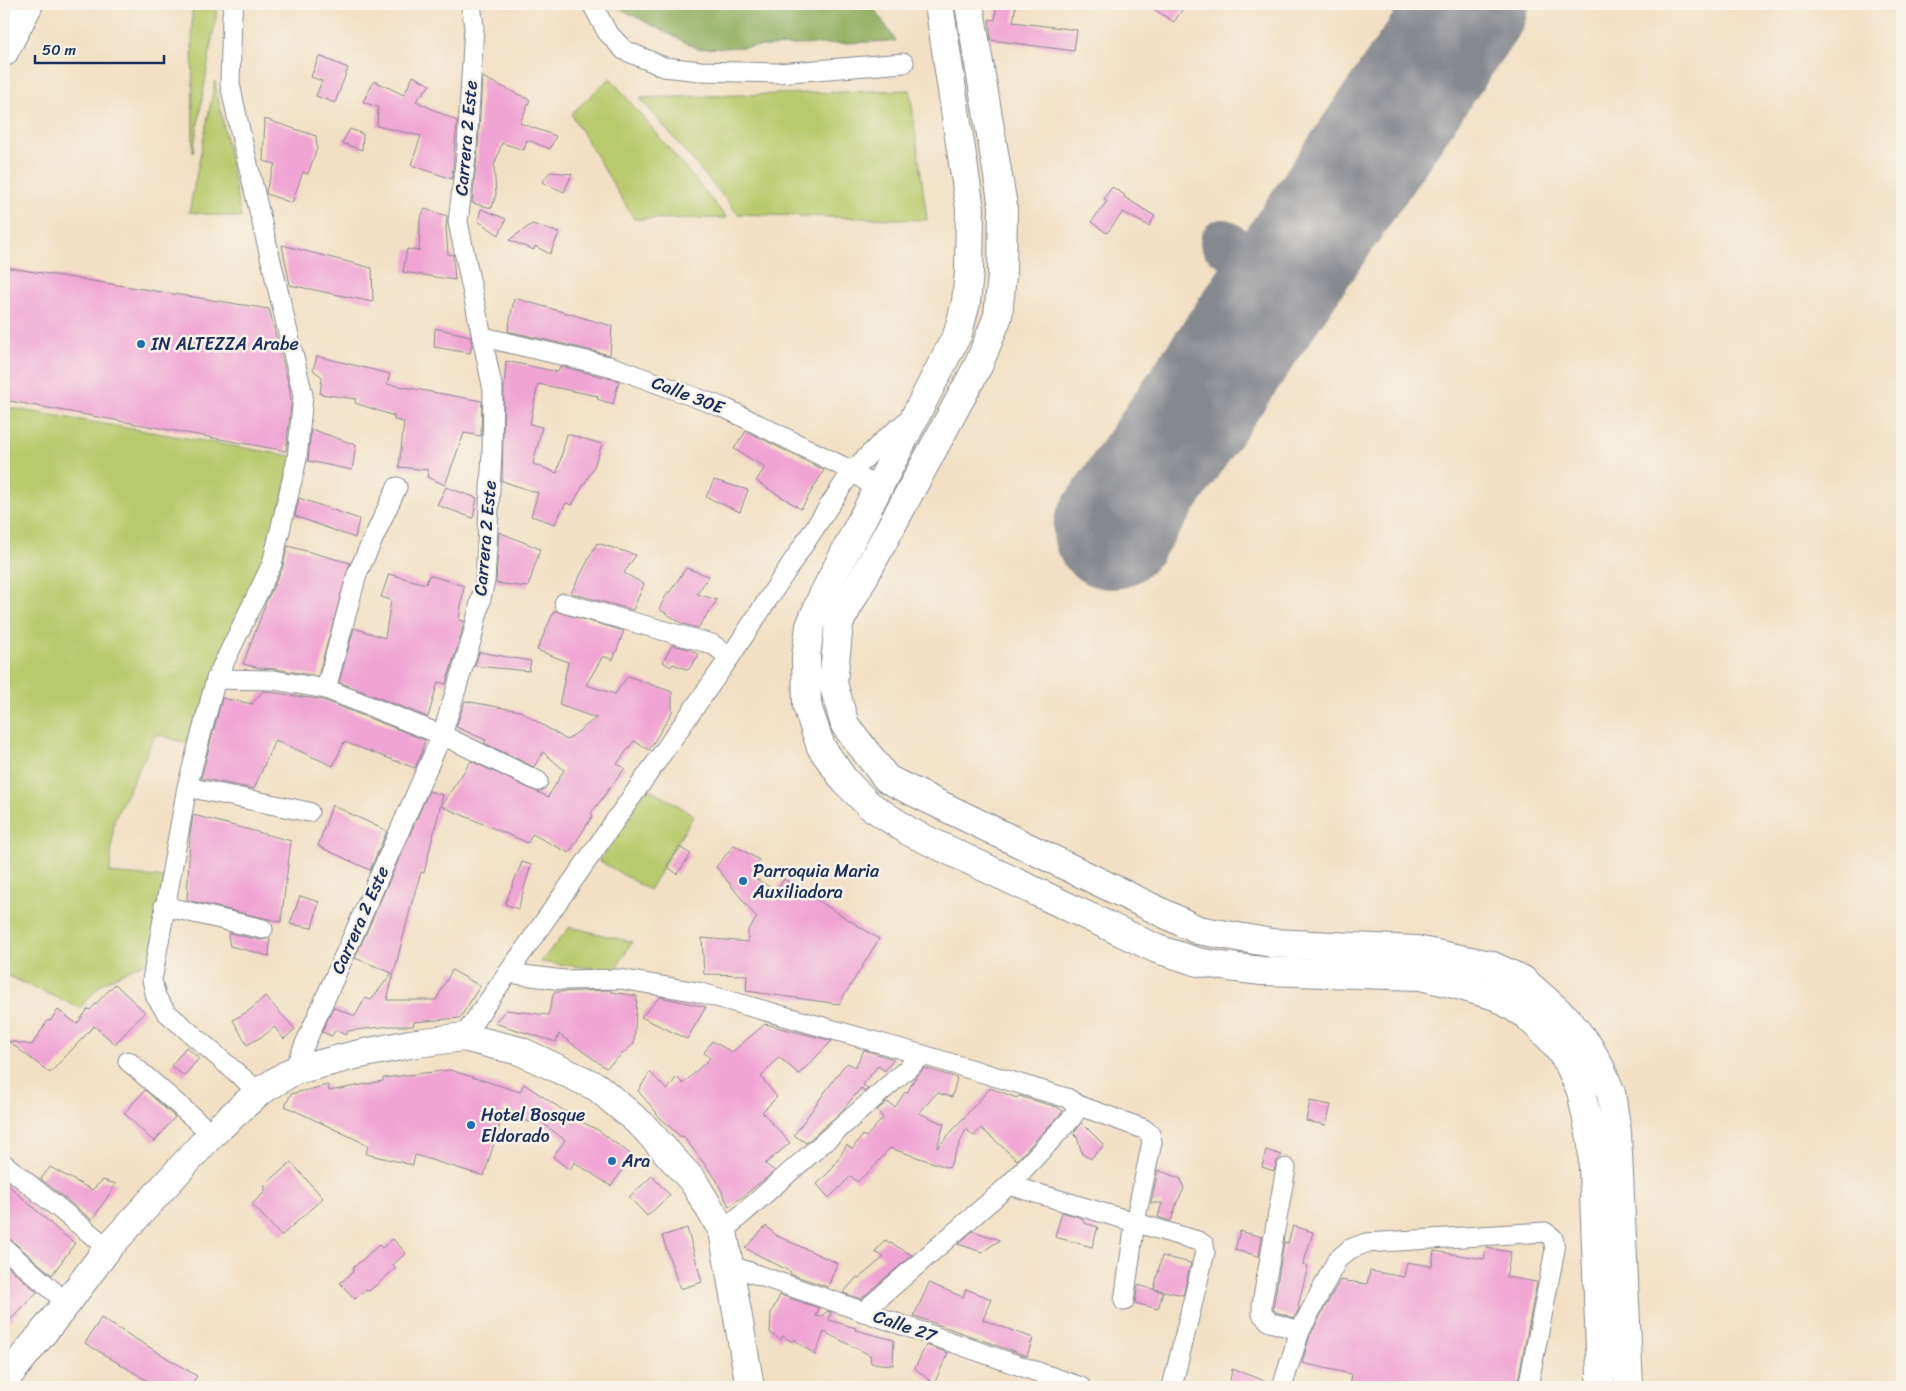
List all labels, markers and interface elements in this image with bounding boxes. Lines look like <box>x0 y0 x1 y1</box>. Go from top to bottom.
scale bar <box>35 32 164 64</box>
text: 50 m <box>42 37 77 63</box>
street label: Carrera 2 Este <box>445 79 487 197</box>
place label: IN ALTEZZA Arabe <box>150 328 299 360</box>
marker: IN ALTEZZA Arabe <box>135 338 147 350</box>
street label: Calle 30E <box>647 366 730 424</box>
street label: Carrera 2 Este <box>464 479 506 597</box>
place label: Parroquia Maria Auxiliadora <box>752 855 880 908</box>
street label: Carrera 2 Este <box>322 861 398 979</box>
marker: Parroquia Maria Auxiliadora <box>737 875 749 887</box>
place label: Hotel Bosque Eldorado <box>481 1099 585 1152</box>
marker: Hotel Bosque Eldorado <box>465 1119 477 1131</box>
place label: Ara <box>621 1145 650 1177</box>
marker: Ara <box>606 1155 618 1167</box>
street label: Calle 27 <box>869 1300 943 1352</box>

